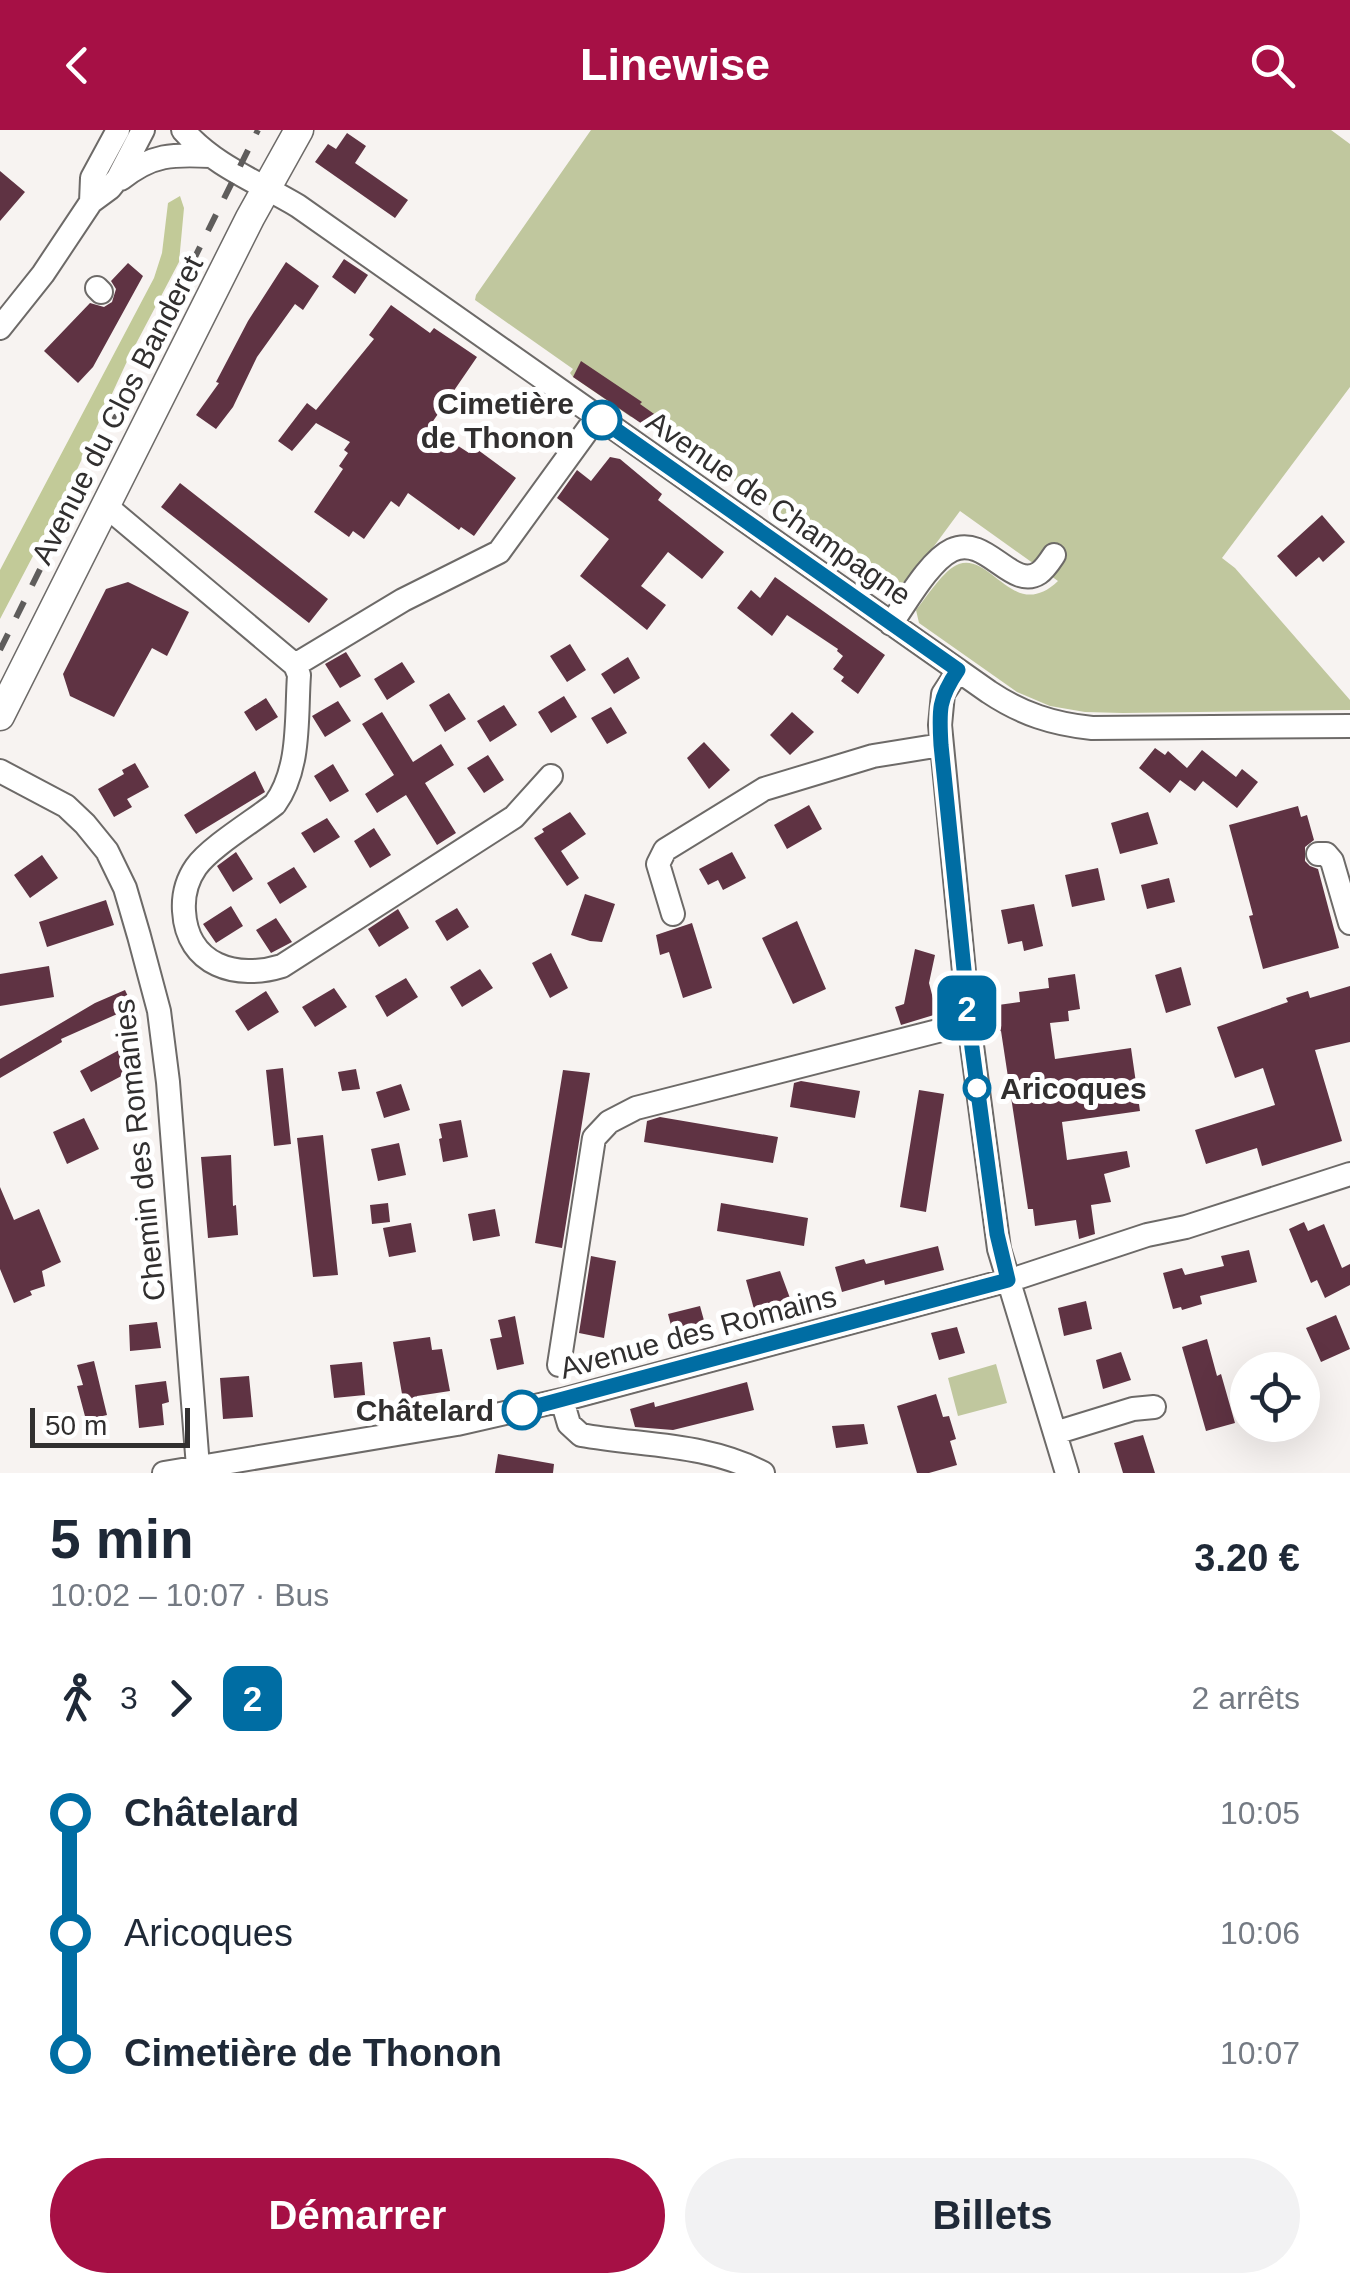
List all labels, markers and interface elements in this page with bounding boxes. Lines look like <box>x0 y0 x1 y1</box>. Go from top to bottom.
icon: back <box>50 38 105 93</box>
icon: search <box>1245 38 1300 93</box>
text: Linewise <box>580 39 770 90</box>
street label: Avenue du Clos Banderet <box>25 250 209 570</box>
place label: Cimetière de Thonon <box>421 387 574 454</box>
marker: Cimetière de Thonon <box>583 401 621 439</box>
street label: Avenue de Champagne <box>641 404 917 612</box>
line badge: 2 <box>934 976 1000 1040</box>
text: 2 <box>957 989 977 1028</box>
street label: Chemin des Romanies <box>107 997 171 1303</box>
place label: Aricoques <box>1000 1072 1147 1105</box>
marker: Aricoques <box>964 1075 990 1101</box>
street label: Avenue des Romains <box>556 1279 840 1385</box>
map controls <box>1230 1352 1320 1442</box>
button: locate <box>1230 1352 1320 1442</box>
marker: Châtelard <box>503 1391 541 1429</box>
place label: Châtelard <box>356 1394 494 1427</box>
scale bar <box>30 1403 190 1448</box>
text: 50 m <box>45 1410 107 1441</box>
text: 5 min <box>50 1508 194 1570</box>
text: 3.20 € <box>1194 1537 1300 1579</box>
text: 10:02 – 10:07 · Bus <box>50 1577 329 1613</box>
icon: walk <box>50 1671 105 1726</box>
icon: forward <box>153 1671 208 1726</box>
text: 2 <box>243 1679 262 1718</box>
text: 3 <box>120 1680 138 1716</box>
text: 2 arrêts <box>1192 1680 1300 1716</box>
text: Châtelard <box>124 1792 299 1834</box>
text: 10:05 <box>1220 1795 1300 1831</box>
text: Aricoques <box>124 1912 293 1954</box>
text: 10:06 <box>1220 1915 1300 1951</box>
text: Cimetière de Thonon <box>124 2032 502 2074</box>
text: 10:07 <box>1220 2035 1300 2071</box>
button: Démarrer <box>50 2158 665 2273</box>
button: Billets <box>685 2158 1300 2273</box>

